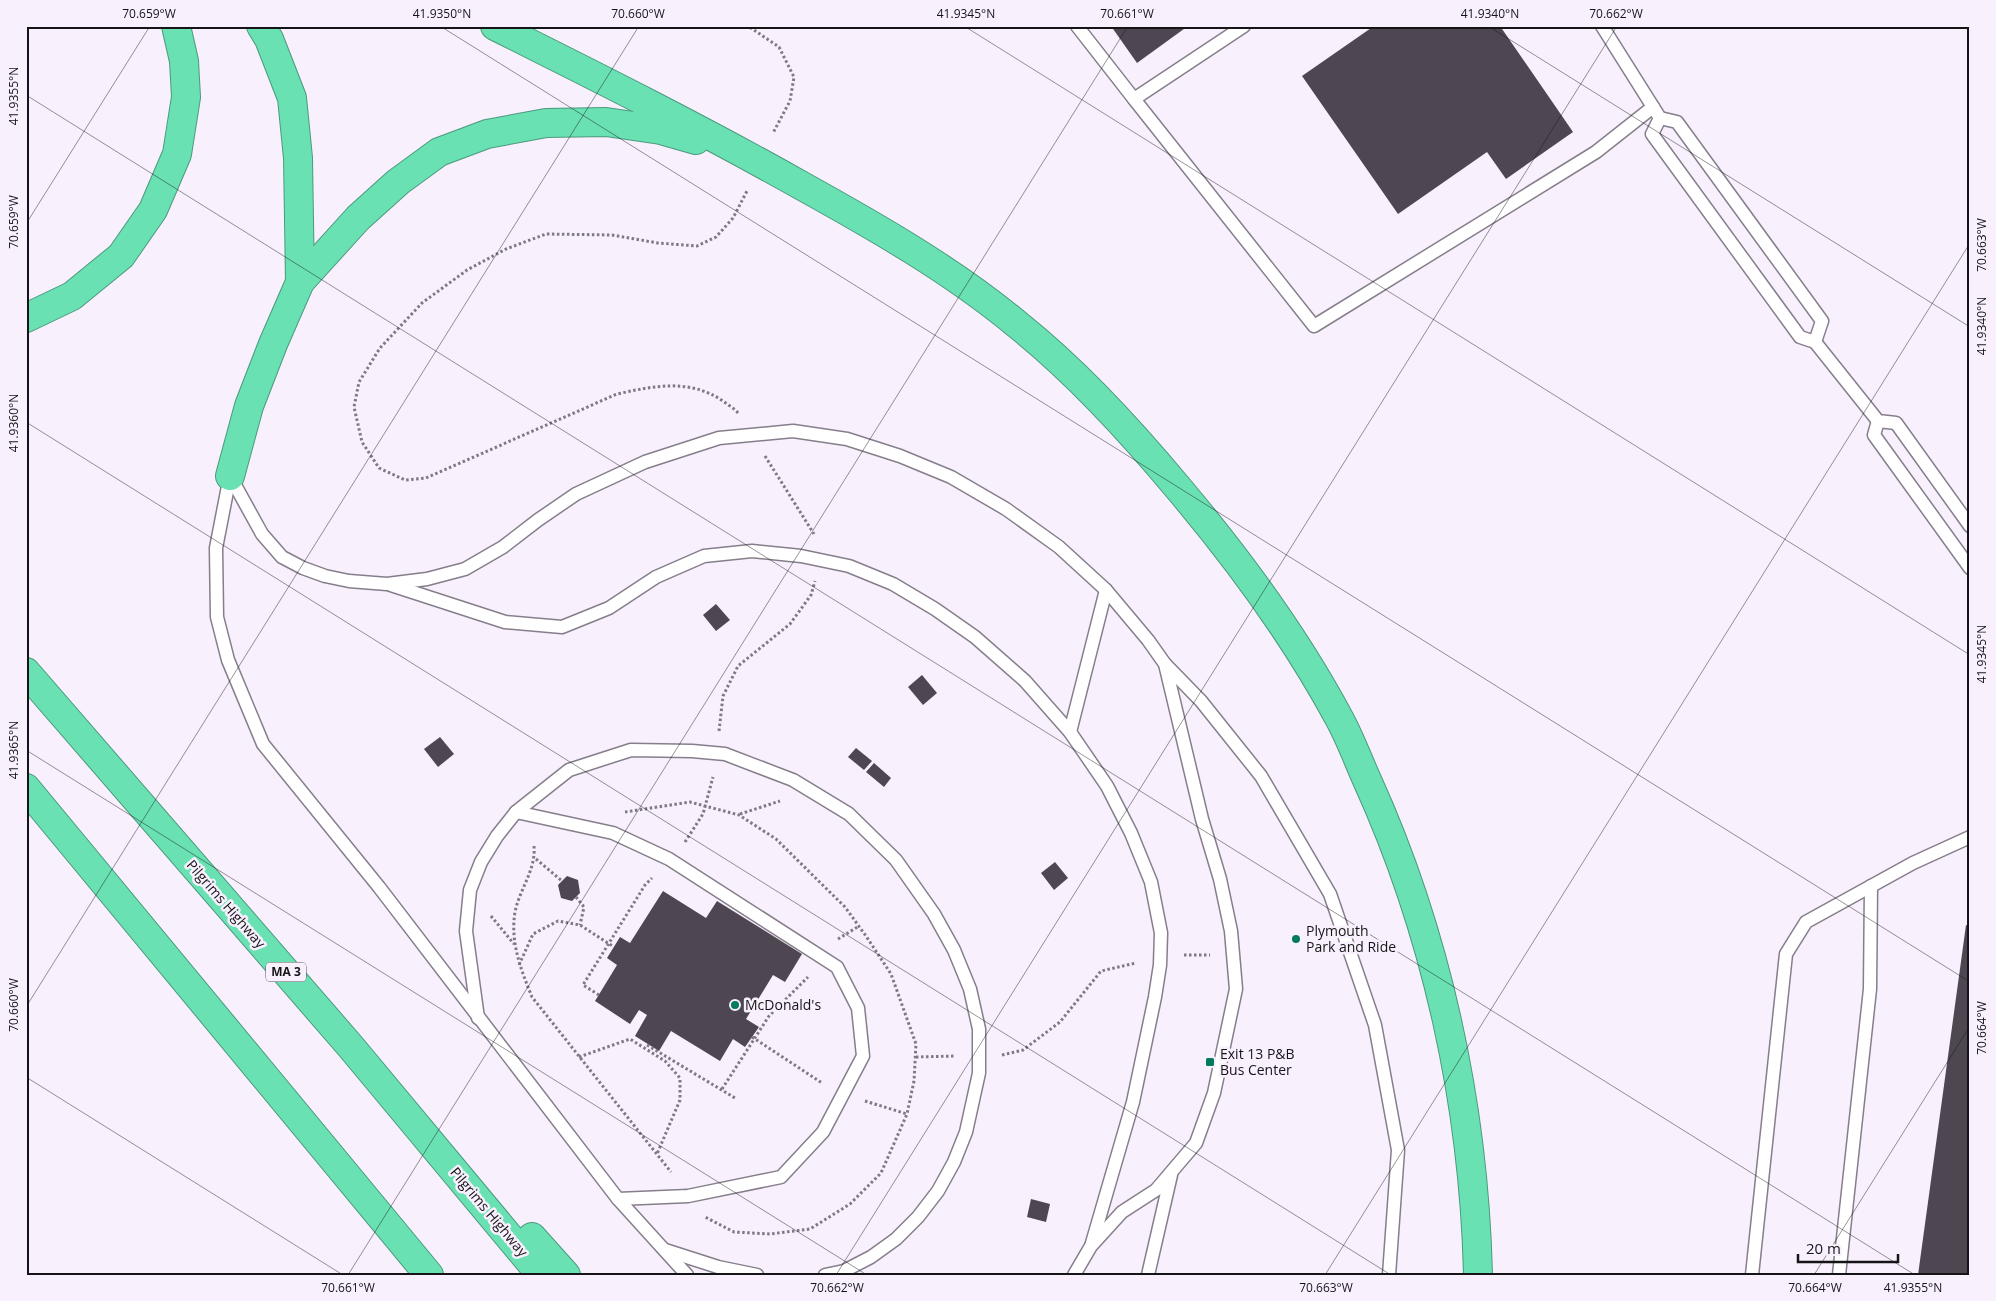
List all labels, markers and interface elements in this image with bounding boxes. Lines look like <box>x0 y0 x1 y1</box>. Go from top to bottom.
text: 70.659°W <box>122 5 176 22</box>
text: 41.9350°N <box>413 5 471 22</box>
text: 70.660°W <box>611 5 665 22</box>
text: 41.9345°N <box>937 5 995 22</box>
text: 70.661°W <box>1100 5 1154 22</box>
text: 41.9340°N <box>1461 5 1519 22</box>
text: 70.662°W <box>1589 5 1643 22</box>
text: 41.9355°N <box>5 67 22 125</box>
text: 70.659°W <box>5 195 22 249</box>
text: 70.663°W <box>1973 218 1990 272</box>
text: 41.9340°N <box>1973 297 1990 355</box>
text: 41.9360°N <box>5 394 22 452</box>
text: 41.9345°N <box>1973 625 1990 683</box>
text: 41.9365°N <box>5 721 22 779</box>
street label: Pilgrims Highway <box>183 855 271 953</box>
place label: Plymouth Park and Ride <box>1306 921 1396 956</box>
marker: Plymouth Park and Ride <box>1290 933 1302 945</box>
road number: MA 3 <box>266 962 306 982</box>
text: 70.660°W <box>5 978 22 1032</box>
place label: McDonald's <box>745 995 821 1014</box>
marker: McDonald's <box>729 999 741 1011</box>
text: 70.664°W <box>1973 1001 1990 1055</box>
place label: Exit 13 P&B Bus Center <box>1220 1044 1295 1079</box>
marker: Exit 13 P&B Bus Center <box>1204 1056 1216 1068</box>
street label: Pilgrims Highway <box>446 1163 533 1261</box>
scale bar <box>1798 1231 1898 1263</box>
text: 20 m <box>1806 1238 1841 1258</box>
text: 70.661°W <box>321 1279 375 1296</box>
text: 70.662°W <box>810 1279 864 1296</box>
text: 70.663°W <box>1299 1279 1353 1296</box>
text: 70.664°W <box>1788 1279 1842 1296</box>
text: 41.9355°N <box>1884 1279 1942 1296</box>

